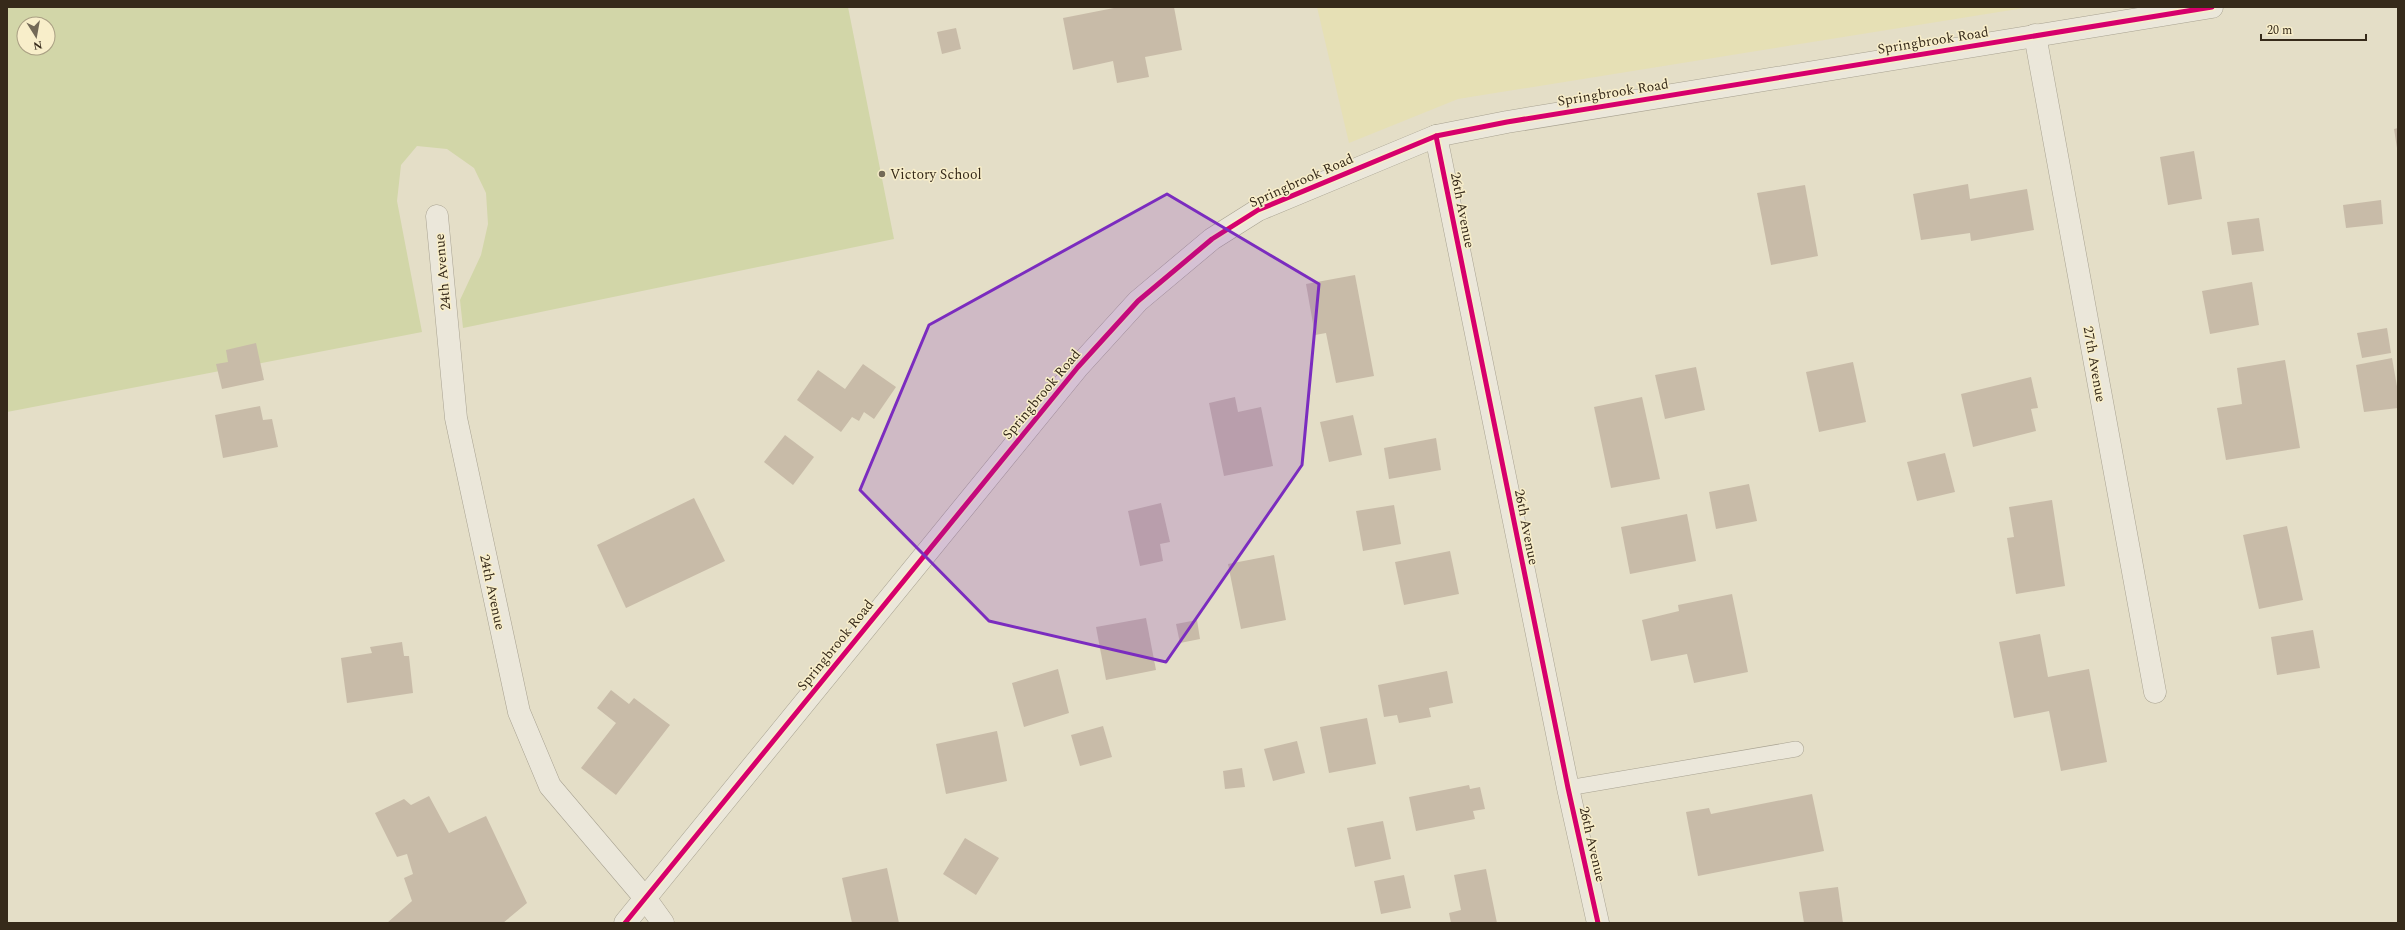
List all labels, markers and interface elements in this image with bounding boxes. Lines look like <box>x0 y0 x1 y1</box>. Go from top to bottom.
north arrow <box>16 16 56 56</box>
scale bar <box>2261 16 2366 42</box>
street label: Springbrook Road <box>1876 21 1990 60</box>
text: 20 m <box>2267 21 2292 40</box>
text: N <box>32 36 44 55</box>
street label: Springbrook Road <box>1556 73 1670 112</box>
street label: Springbrook Road <box>1246 148 1357 213</box>
place label: Victory School <box>890 164 982 185</box>
marker: Victory School <box>877 169 887 179</box>
street label: 26th Avenue <box>1445 170 1480 250</box>
street label: 24th Avenue <box>429 233 456 311</box>
street label: 27th Avenue <box>2077 324 2112 404</box>
street label: Springbrook Road <box>997 344 1086 444</box>
street label: 26th Avenue <box>1509 487 1544 567</box>
street label: 24th Avenue <box>474 552 511 632</box>
street label: Springbrook Road <box>792 595 879 696</box>
street label: 26th Avenue <box>1574 804 1611 884</box>

